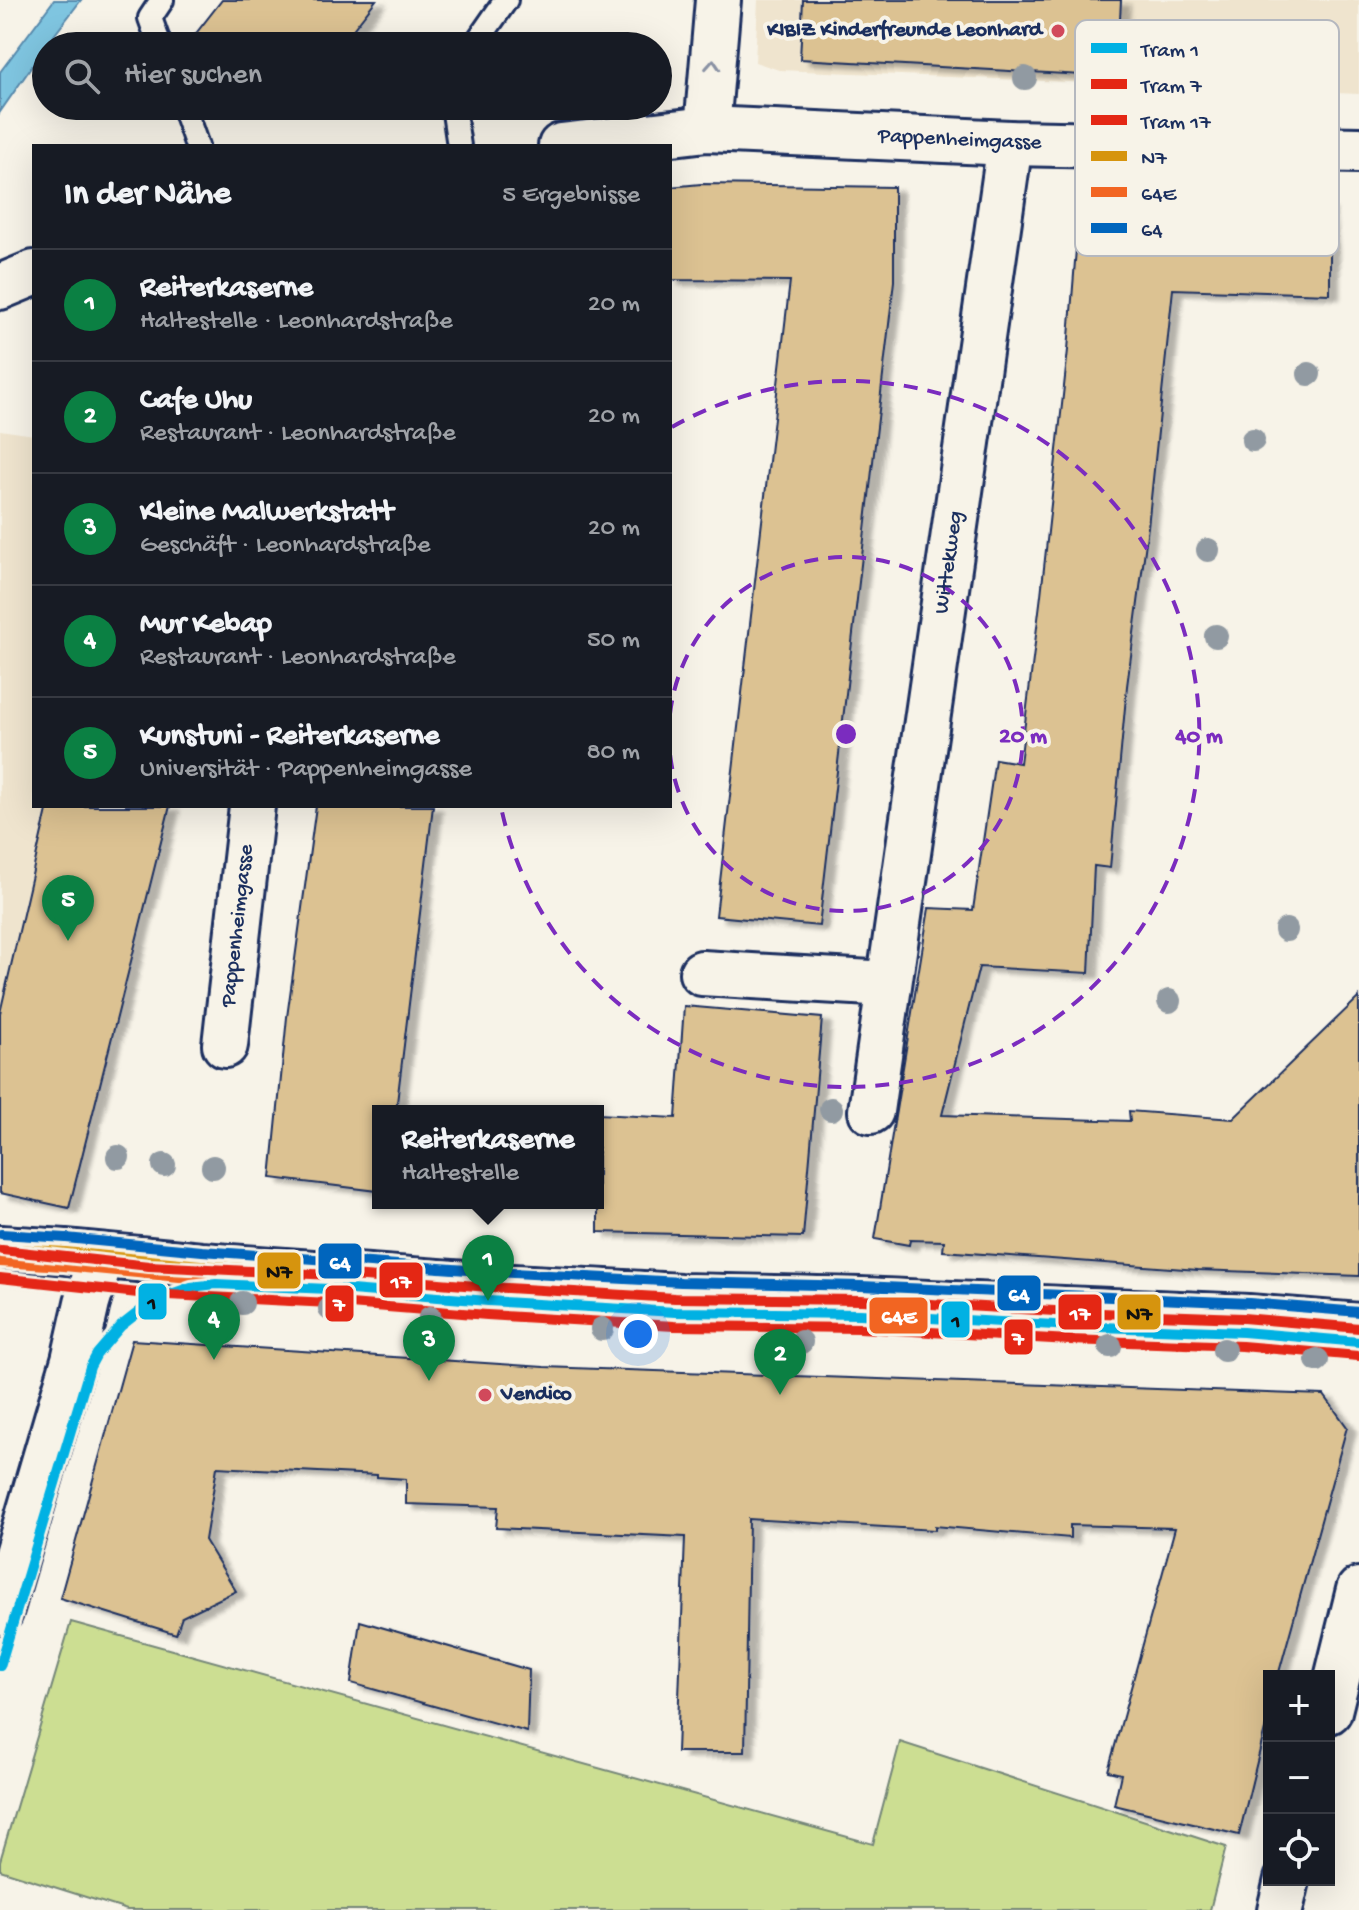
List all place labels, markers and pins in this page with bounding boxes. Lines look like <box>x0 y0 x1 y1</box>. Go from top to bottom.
place label: KIBIZ Kinderfreunde Leonhard <box>766 18 1044 44</box>
marker: KIBIZ Kinderfreunde Leonhard <box>1049 22 1067 40</box>
centre of rings <box>832 720 860 748</box>
pin: 5 <box>42 875 94 941</box>
pin: 1 <box>462 1235 514 1301</box>
pin: 4 <box>188 1294 240 1360</box>
pin: 3 <box>403 1315 455 1381</box>
pin: 2 <box>754 1329 806 1395</box>
place label: Vendico <box>500 1382 572 1408</box>
marker: Vendico <box>476 1386 494 1404</box>

